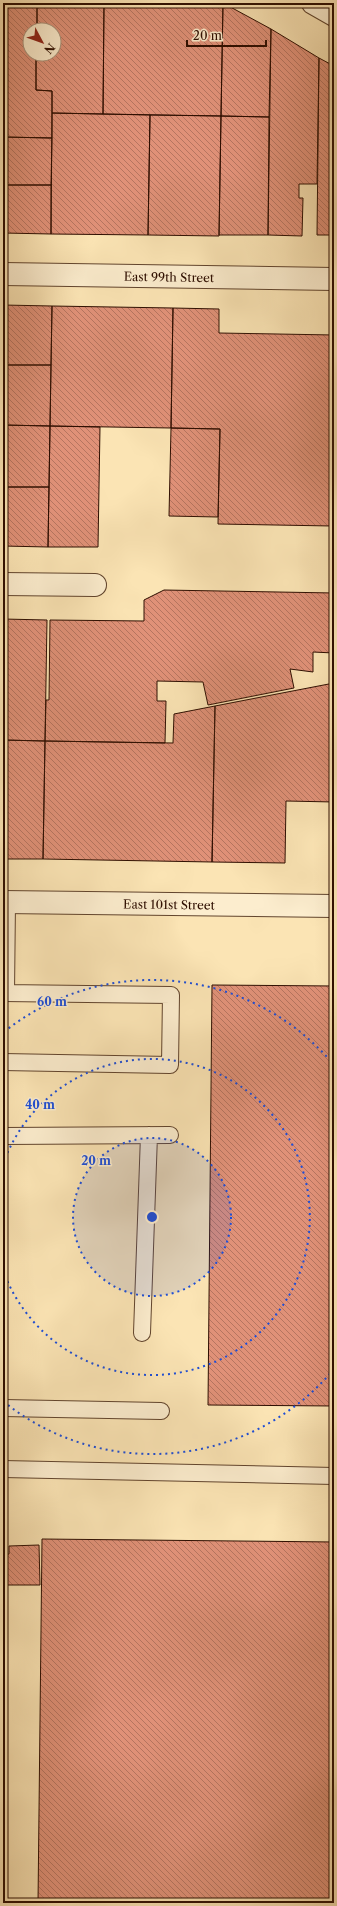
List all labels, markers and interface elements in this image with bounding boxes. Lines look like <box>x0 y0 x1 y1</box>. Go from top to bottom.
north arrow <box>22 22 62 62</box>
scale bar <box>187 22 266 48</box>
text: 20 m <box>193 28 222 43</box>
text: N <box>41 40 58 57</box>
street label: East 99th Street <box>124 268 215 285</box>
street label: East 101st Street <box>123 896 216 912</box>
text: 60 m <box>37 994 67 1009</box>
text: 40 m <box>25 1097 55 1112</box>
text: 20 m <box>81 1153 111 1168</box>
centre of rings <box>145 1210 159 1224</box>

